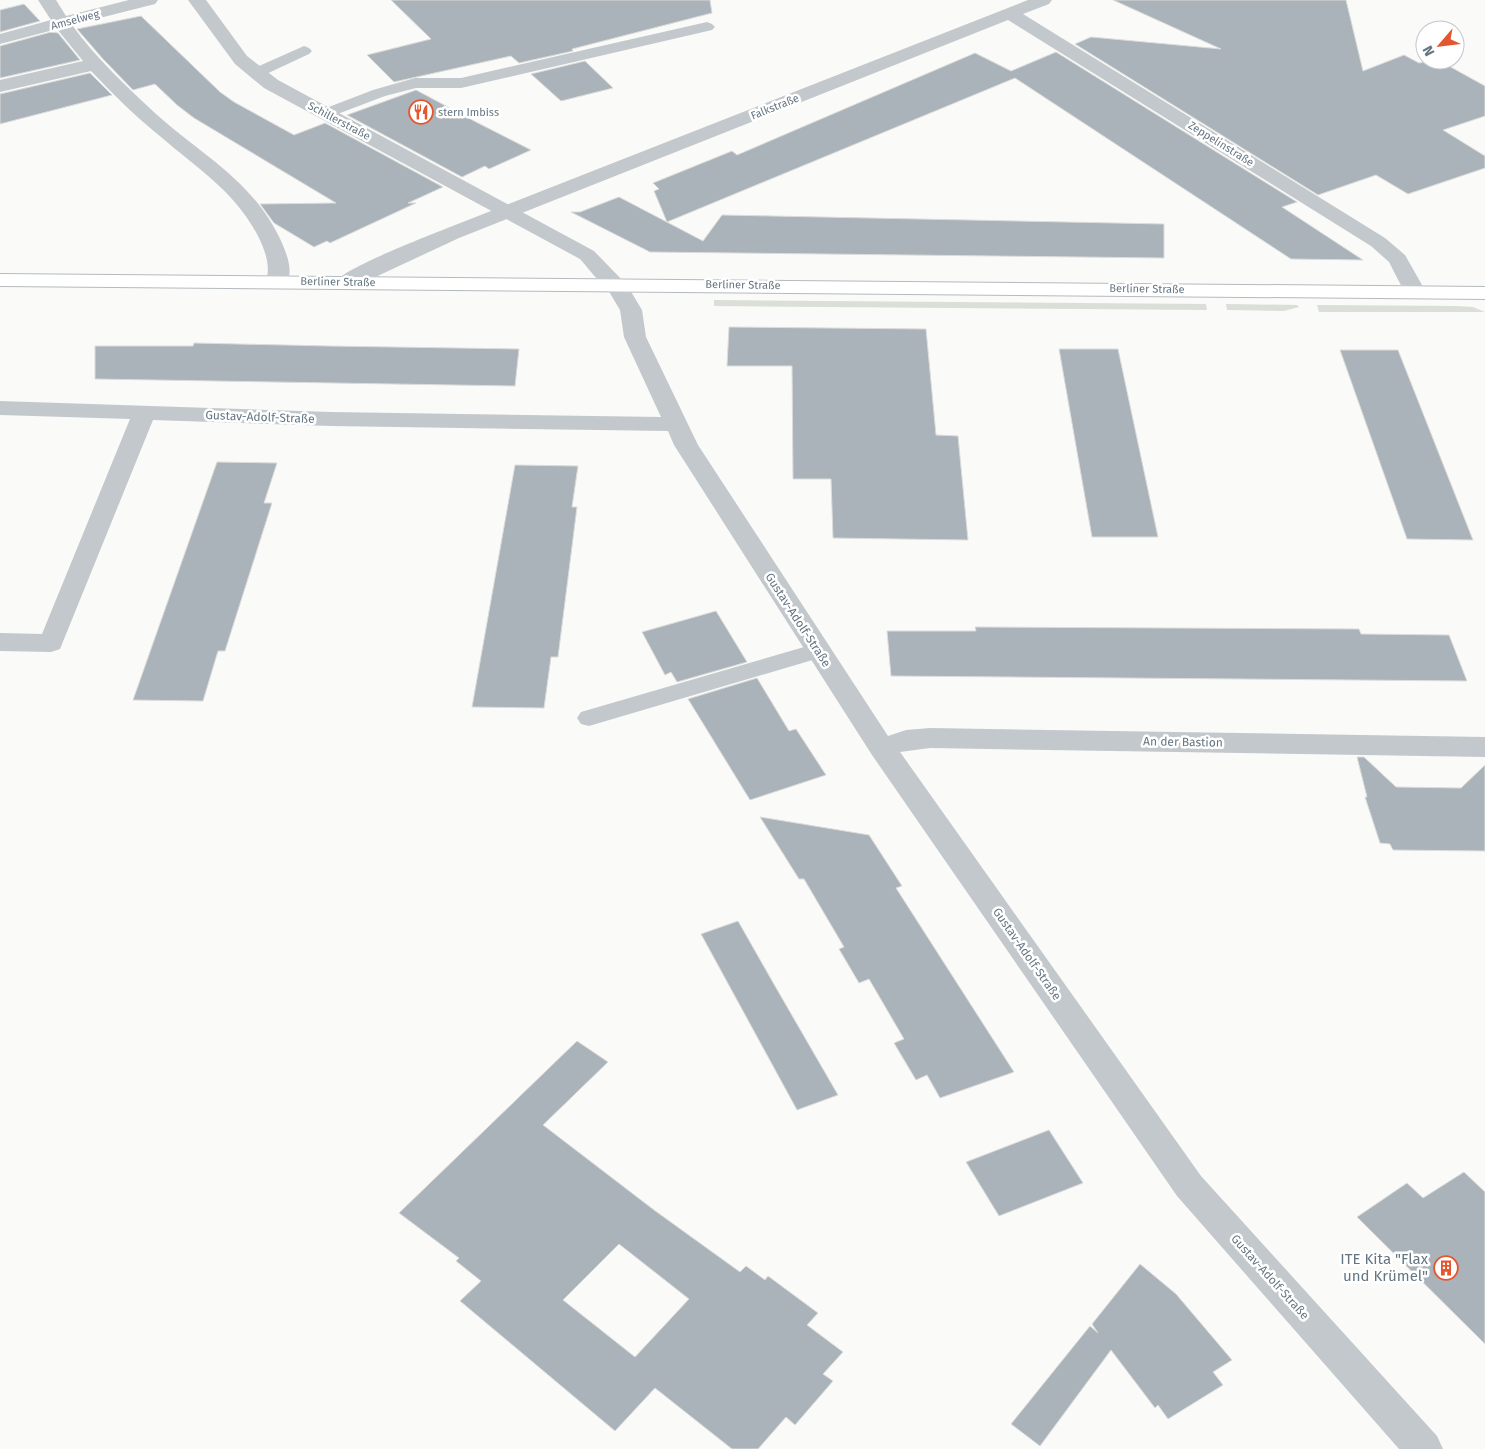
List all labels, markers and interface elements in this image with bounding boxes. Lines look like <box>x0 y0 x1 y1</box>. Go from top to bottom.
street label: Amselweg <box>49 7 101 33</box>
north arrow <box>1415 20 1465 70</box>
text: N <box>1419 43 1439 59</box>
street label: Falkstraße <box>749 91 801 123</box>
street label: Schillerstraße <box>306 99 372 143</box>
restaurant icon: stern Imbiss <box>408 99 434 125</box>
place label: stern Imbiss <box>438 106 499 119</box>
street label: Zeppelinstraße <box>1186 119 1256 169</box>
street label: Berliner Straße <box>300 275 376 289</box>
street label: Berliner Straße <box>705 278 781 292</box>
street label: Berliner Straße <box>1109 282 1185 296</box>
street label: Gustav-Adolf-Straße <box>205 408 315 426</box>
street label: Gustav-Adolf-Straße <box>762 570 834 670</box>
street label: An der Bastion <box>1143 734 1223 750</box>
street label: Gustav-Adolf-Straße <box>990 905 1064 1003</box>
street label: Gustav-Adolf-Straße <box>1228 1232 1312 1322</box>
place label: ITE Kita "Flax und Krümel" <box>1340 1250 1429 1285</box>
building icon: ITE Kita "Flax und Krümel" <box>1433 1255 1459 1281</box>

